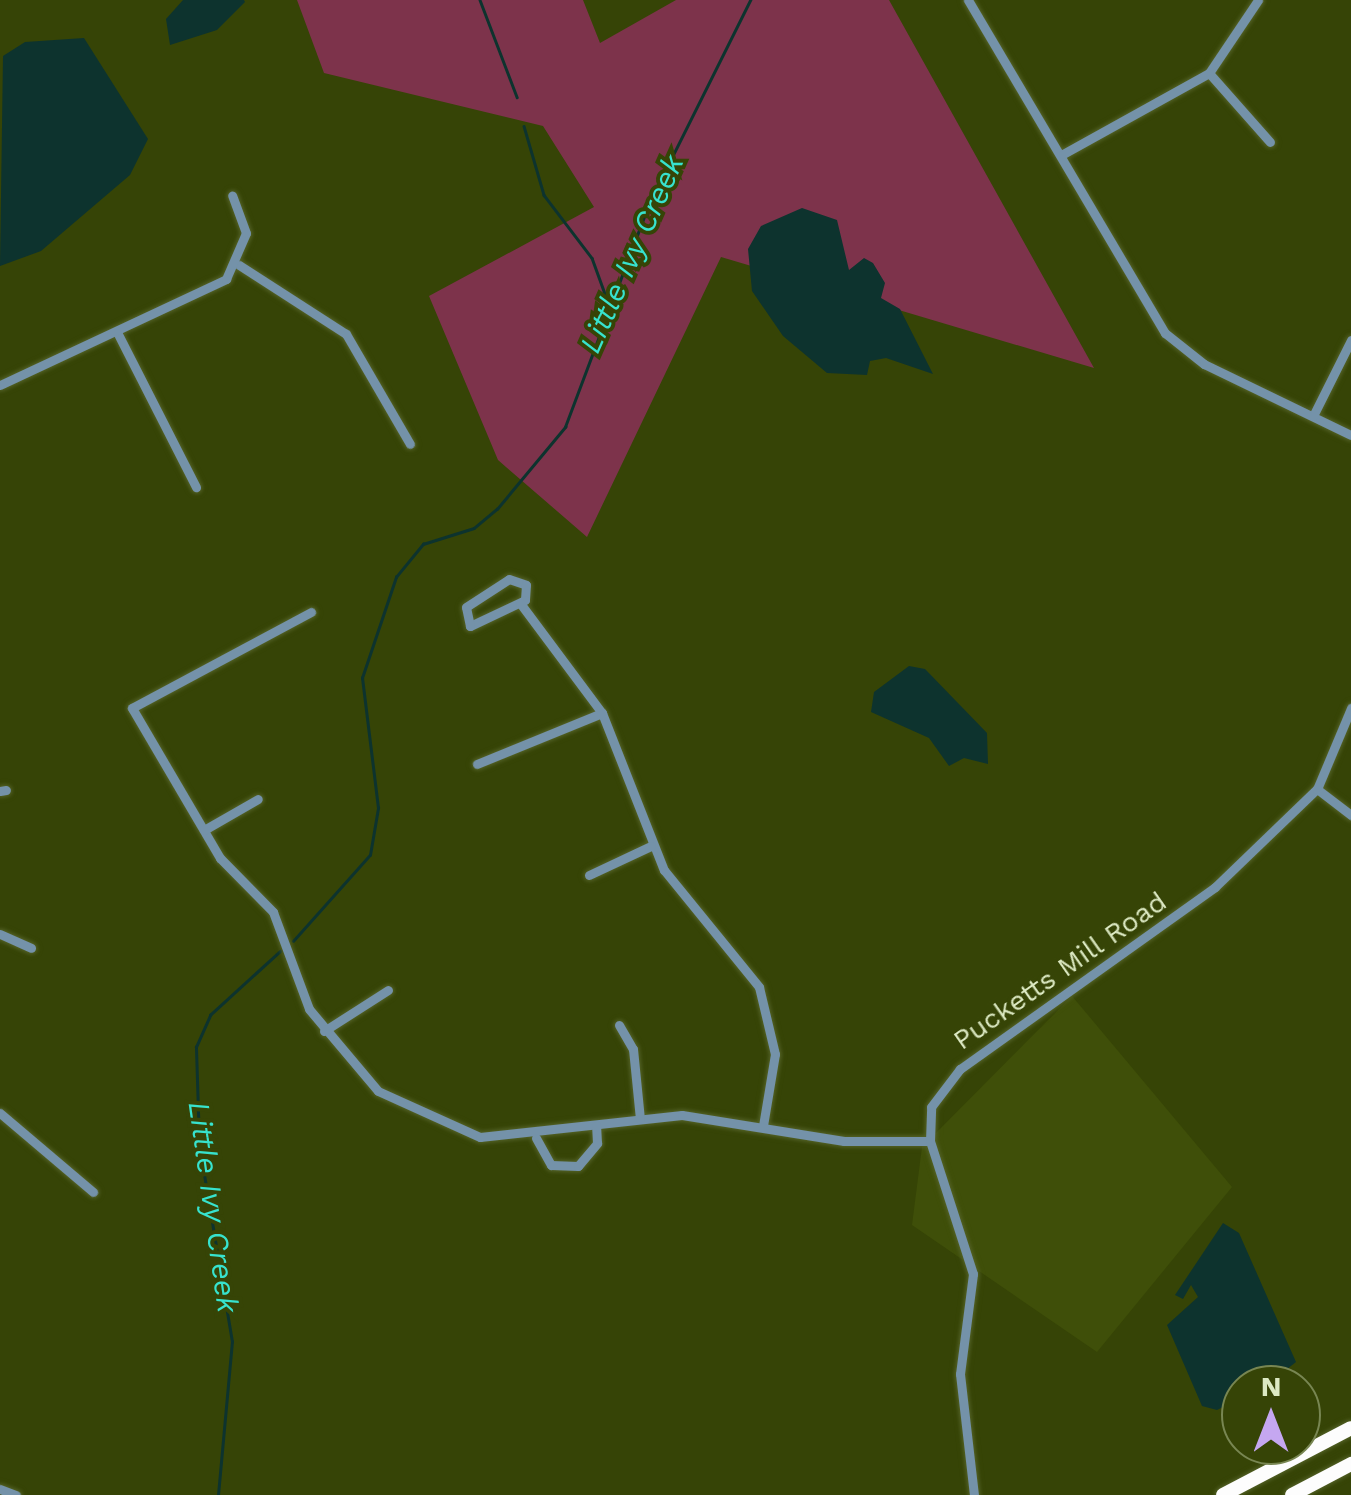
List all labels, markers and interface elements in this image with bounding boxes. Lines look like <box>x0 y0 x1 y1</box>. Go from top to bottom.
water label: Little Ivy Creek <box>572 149 692 359</box>
street label: Pucketts Mill Road <box>947 885 1173 1057</box>
water label: Little Ivy Creek <box>180 1099 246 1315</box>
north arrow <box>1221 1365 1321 1465</box>
text: N <box>1261 1370 1281 1403</box>

